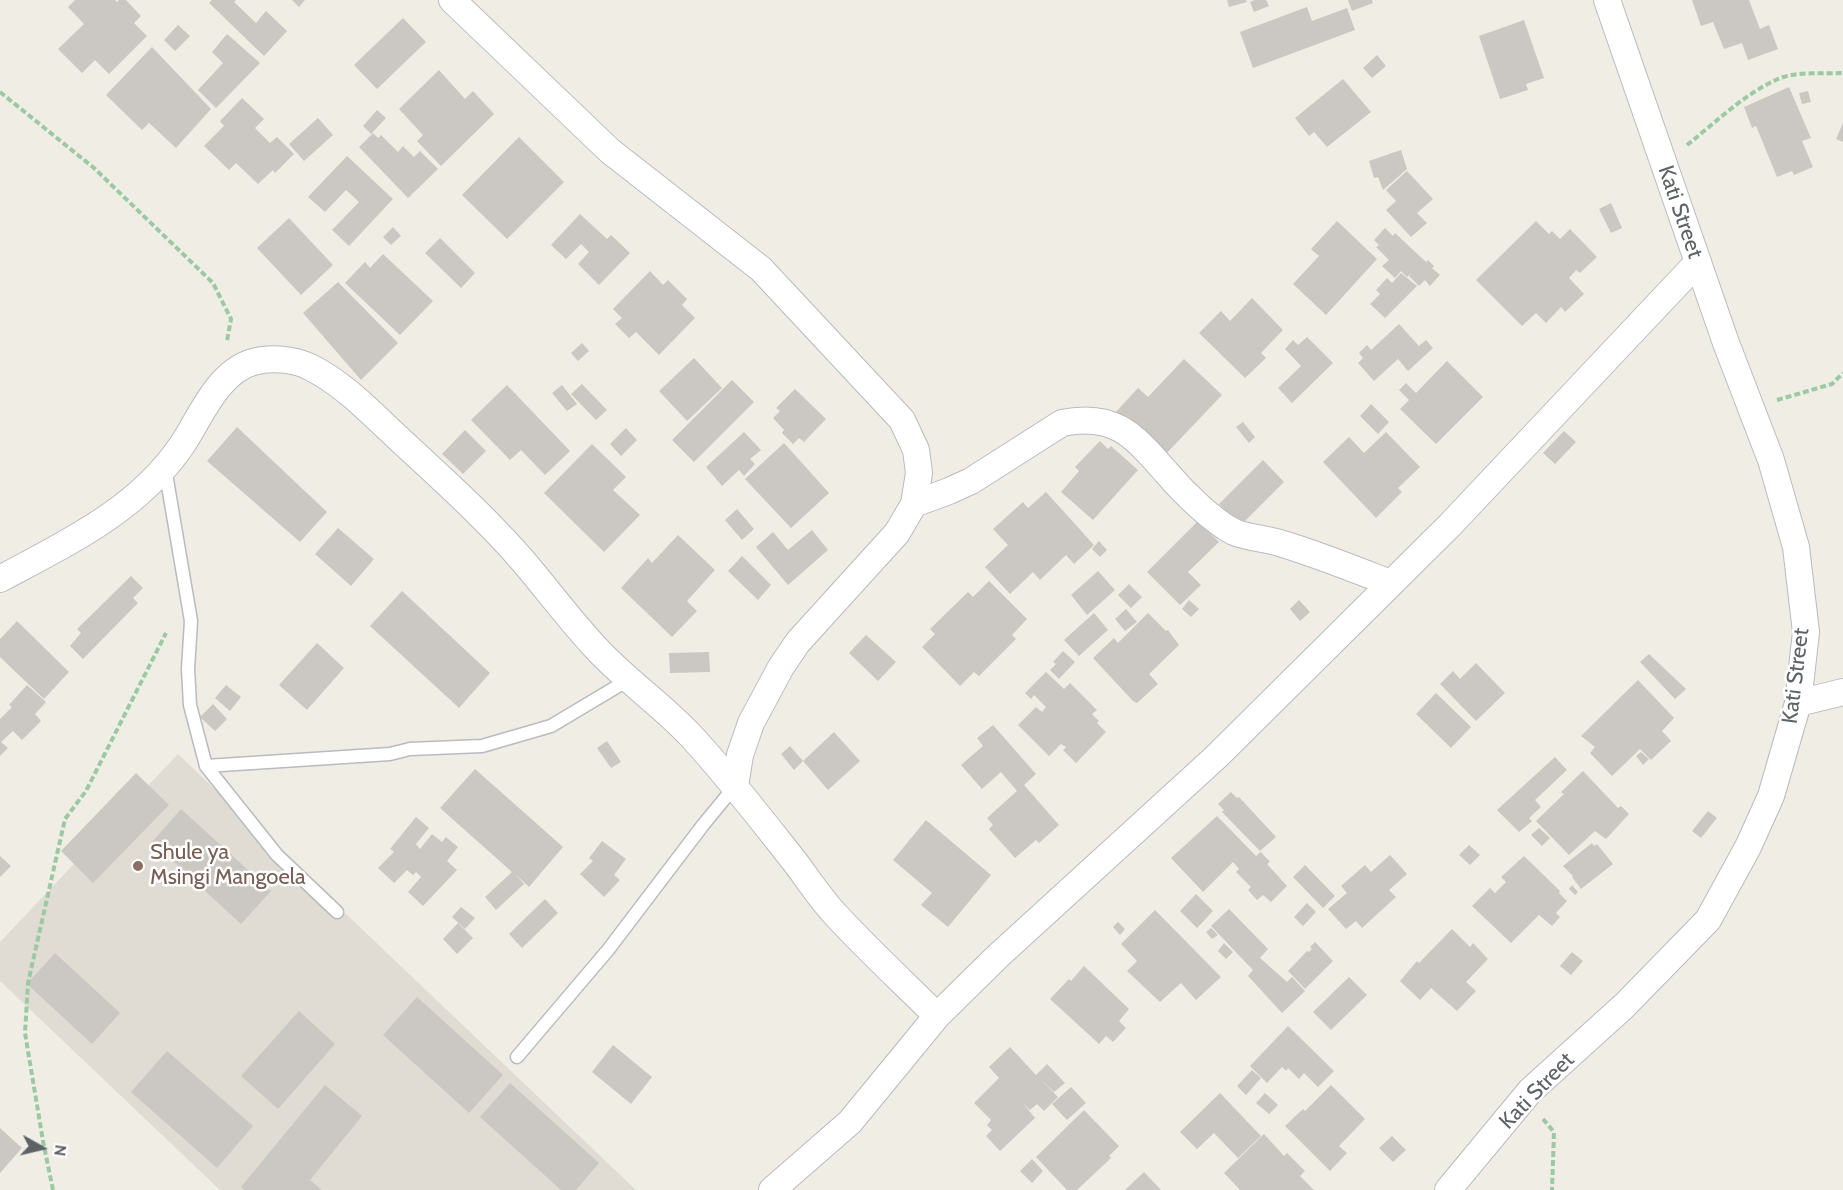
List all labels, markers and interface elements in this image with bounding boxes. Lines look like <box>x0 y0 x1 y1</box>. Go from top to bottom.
street label: Kati Street <box>1652 162 1708 262</box>
street label: Kati Street <box>1777 627 1815 725</box>
place label: Shule ya Msingi Mangoela <box>150 840 305 891</box>
marker: Shule ya Msingi Mangoela <box>131 859 145 873</box>
street label: Kati Street <box>1494 1047 1580 1135</box>
north arrow <box>12 1118 72 1178</box>
text: N <box>50 1144 71 1157</box>

